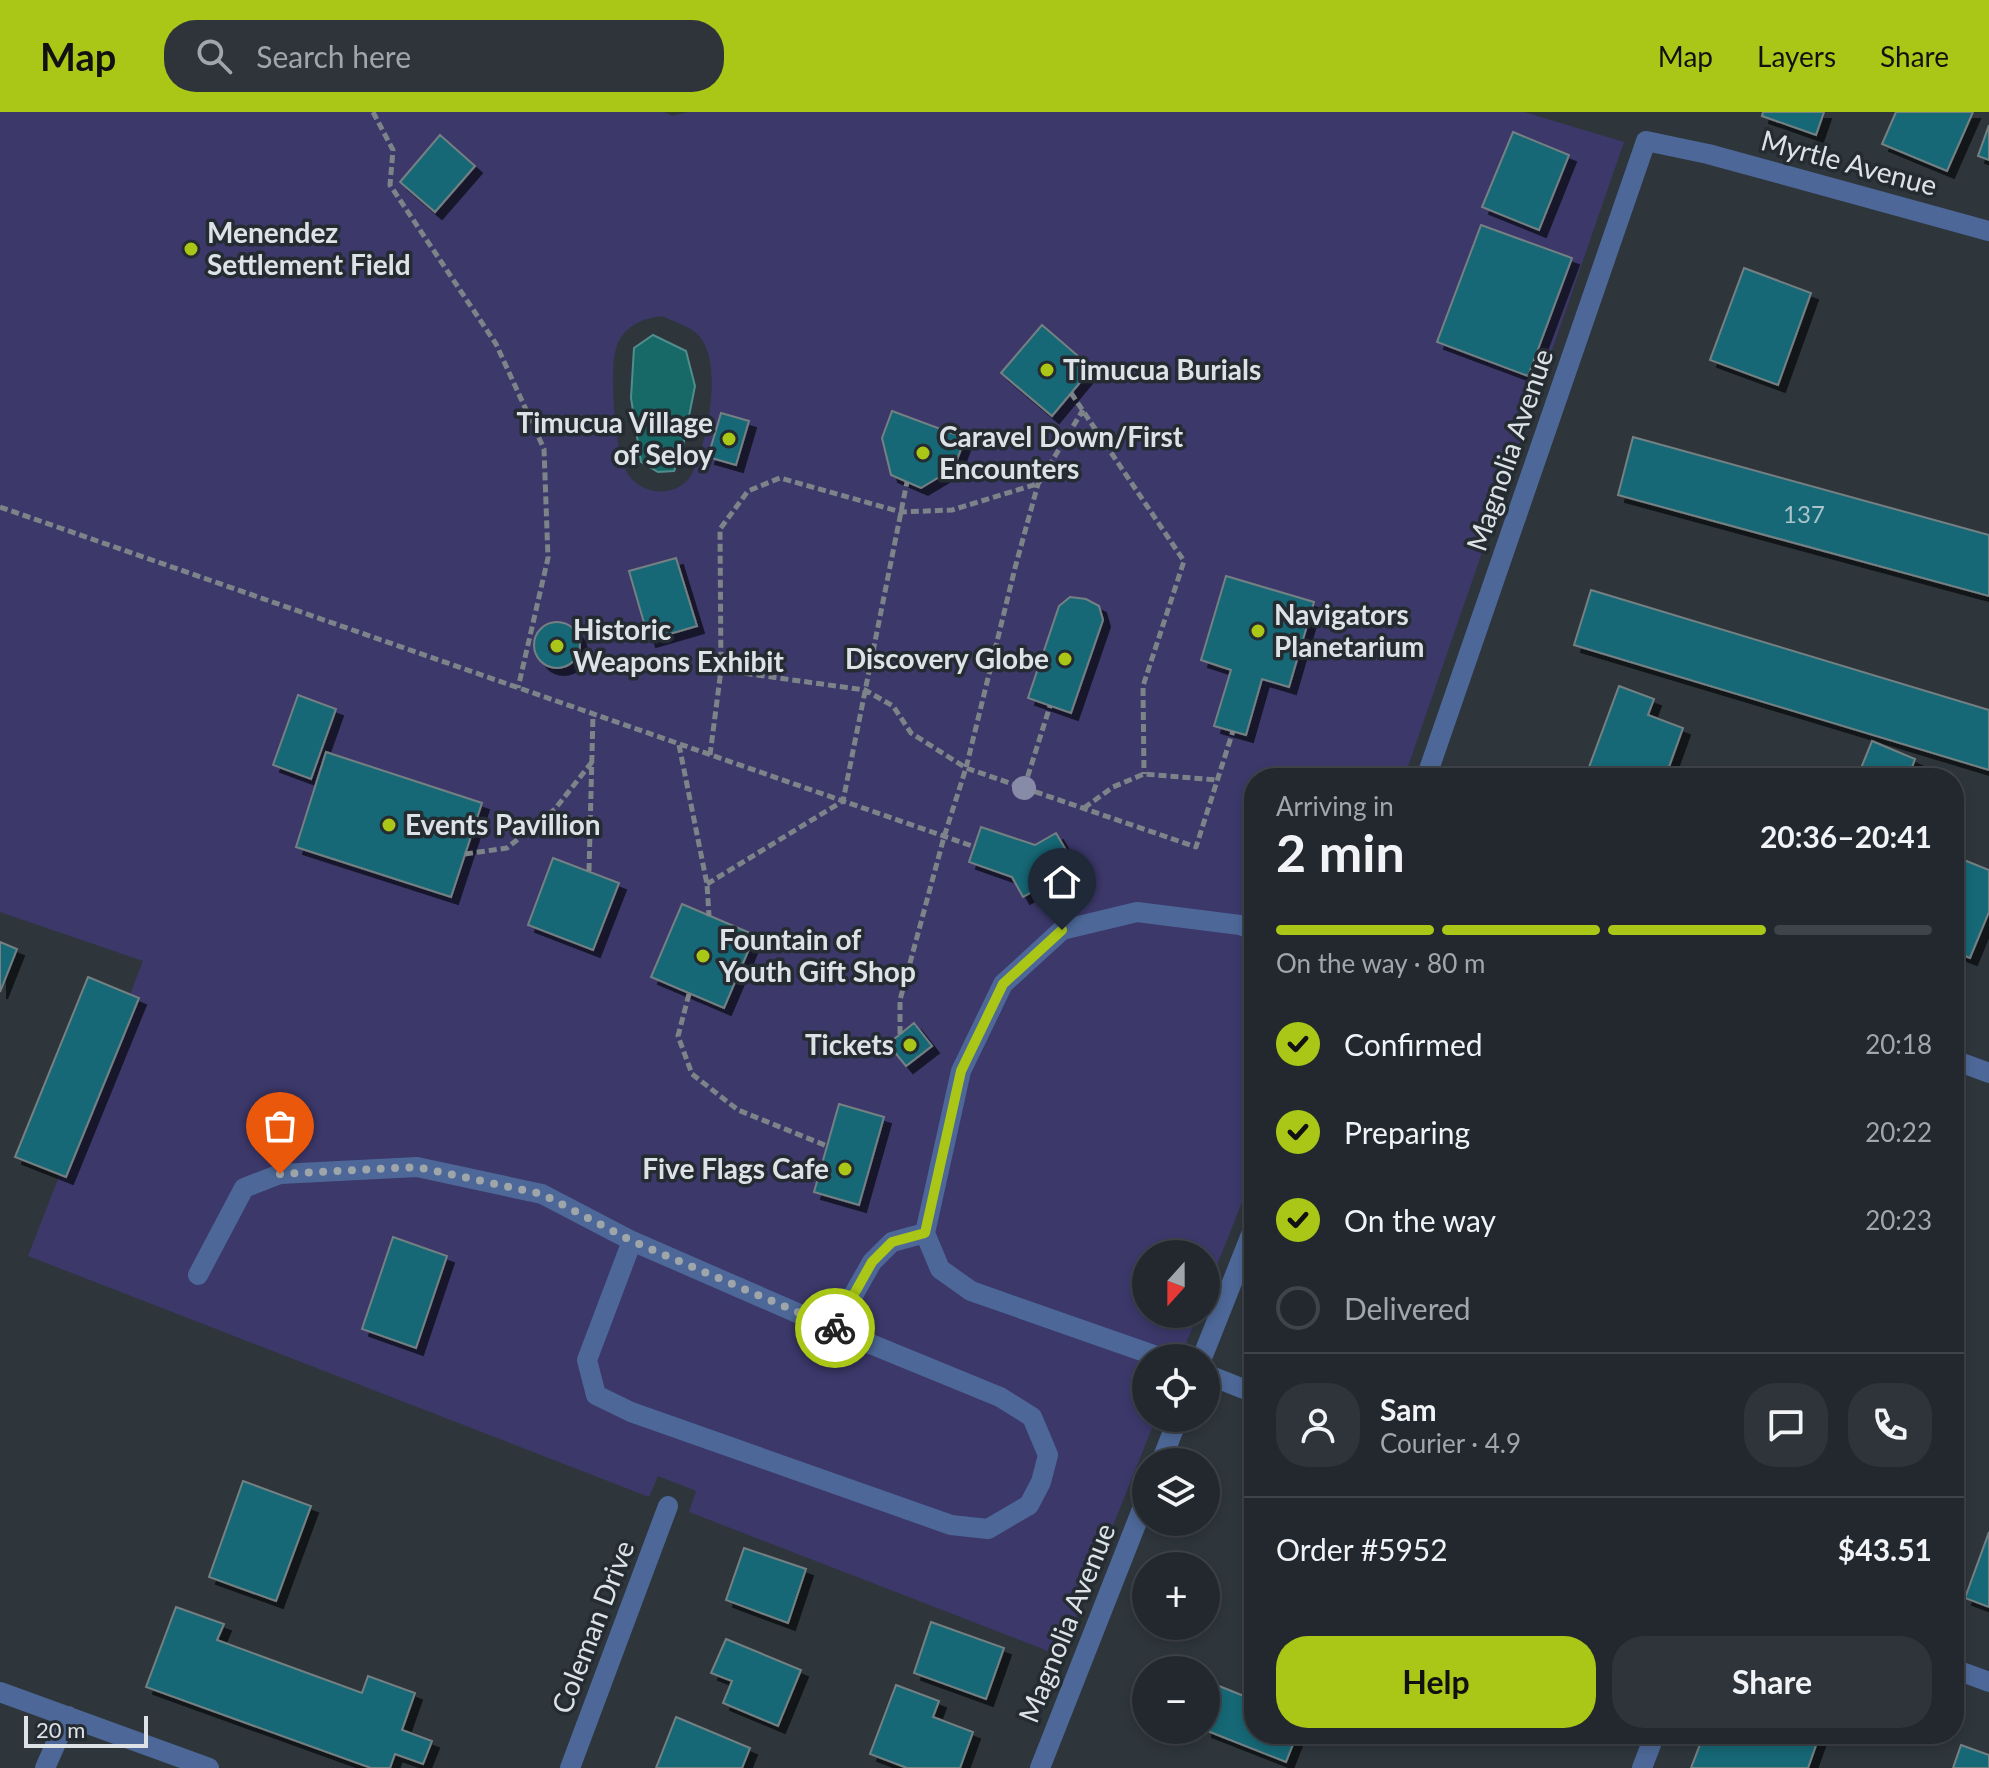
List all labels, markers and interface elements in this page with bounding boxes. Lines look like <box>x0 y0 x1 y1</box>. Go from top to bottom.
search box <box>164 20 724 92</box>
text: Map <box>40 33 116 79</box>
icon: search <box>192 34 236 78</box>
text: Search here <box>256 38 411 74</box>
text: Map <box>1658 39 1713 73</box>
text: Layers <box>1757 39 1836 73</box>
text: Share <box>1880 39 1949 73</box>
street label: Myrtle Avenue <box>1758 122 1941 202</box>
place label: Menendez Settlement Field <box>207 215 411 281</box>
marker: Menendez Settlement Field <box>182 240 200 258</box>
street label: Magnolia Avenue <box>1459 344 1560 555</box>
place label: Timucua Burials <box>1063 352 1261 386</box>
marker: Timucua Burials <box>1038 361 1056 379</box>
place label: Timucua Village of Seloy <box>517 405 713 471</box>
place label: Caravel Down/First Encounters <box>939 419 1184 485</box>
marker: Timucua Village of Seloy <box>720 430 738 448</box>
marker: Caravel Down/First Encounters <box>914 444 932 462</box>
house number: 137 <box>1783 499 1825 528</box>
place label: Navigators Planetarium <box>1274 597 1425 663</box>
place label: Historic Weapons Exhibit <box>573 612 784 678</box>
marker: Navigators Planetarium <box>1249 622 1267 640</box>
marker: Historic Weapons Exhibit <box>548 637 566 655</box>
place label: Discovery Globe <box>845 641 1049 675</box>
marker: Discovery Globe <box>1056 650 1074 668</box>
text: Arriving in <box>1276 790 1394 822</box>
place label: Events Pavillion <box>405 807 601 841</box>
marker: Events Pavillion <box>380 816 398 834</box>
text: 20:36–20:41 <box>1760 818 1932 854</box>
text: 2 min <box>1276 821 1405 883</box>
pin <box>1028 848 1096 930</box>
icon: home <box>1040 860 1084 904</box>
place label: Fountain of Youth Gift Shop <box>718 922 916 988</box>
marker: Fountain of Youth Gift Shop <box>694 947 712 965</box>
text: On the way · 80 m <box>1276 947 1485 979</box>
icon: check <box>1276 1022 1320 1066</box>
text: Confirmed <box>1344 1026 1483 1062</box>
place label: Tickets <box>805 1027 894 1061</box>
text: 20:18 <box>1865 1028 1932 1060</box>
marker: Tickets <box>901 1036 919 1054</box>
pin <box>246 1092 314 1174</box>
icon: bag <box>258 1104 302 1148</box>
icon: check <box>1276 1110 1320 1154</box>
text: Preparing <box>1344 1114 1470 1150</box>
text: 20:22 <box>1865 1116 1932 1148</box>
place label: Five Flags Cafe <box>642 1151 829 1185</box>
marker: Five Flags Cafe <box>836 1160 854 1178</box>
icon: check <box>1276 1198 1320 1242</box>
text: On the way <box>1344 1202 1496 1238</box>
text: 20:23 <box>1865 1204 1932 1236</box>
north arrow <box>1132 1240 1220 1328</box>
map controls <box>1132 1240 1220 1744</box>
courier <box>795 1288 875 1368</box>
text: Delivered <box>1344 1290 1471 1326</box>
icon: bike <box>813 1306 857 1350</box>
button: locate <box>1132 1344 1220 1432</box>
button: person <box>1276 1383 1360 1467</box>
button: chat <box>1744 1383 1828 1467</box>
button: phone <box>1848 1383 1932 1467</box>
text: Sam <box>1380 1391 1437 1427</box>
text: Courier · 4.9 <box>1380 1427 1521 1459</box>
button: layers <box>1132 1448 1220 1536</box>
street label: Magnolia Avenue <box>1011 1518 1121 1727</box>
text: Order #5952 <box>1276 1531 1448 1567</box>
text: $43.51 <box>1838 1531 1932 1567</box>
street label: Coleman Drive <box>544 1536 641 1718</box>
button: + <box>1132 1552 1220 1640</box>
button: Help <box>1276 1636 1596 1728</box>
button: Share <box>1612 1636 1932 1728</box>
button: − <box>1132 1656 1220 1744</box>
scale bar <box>24 1712 148 1748</box>
text: 20 m <box>36 1716 85 1743</box>

